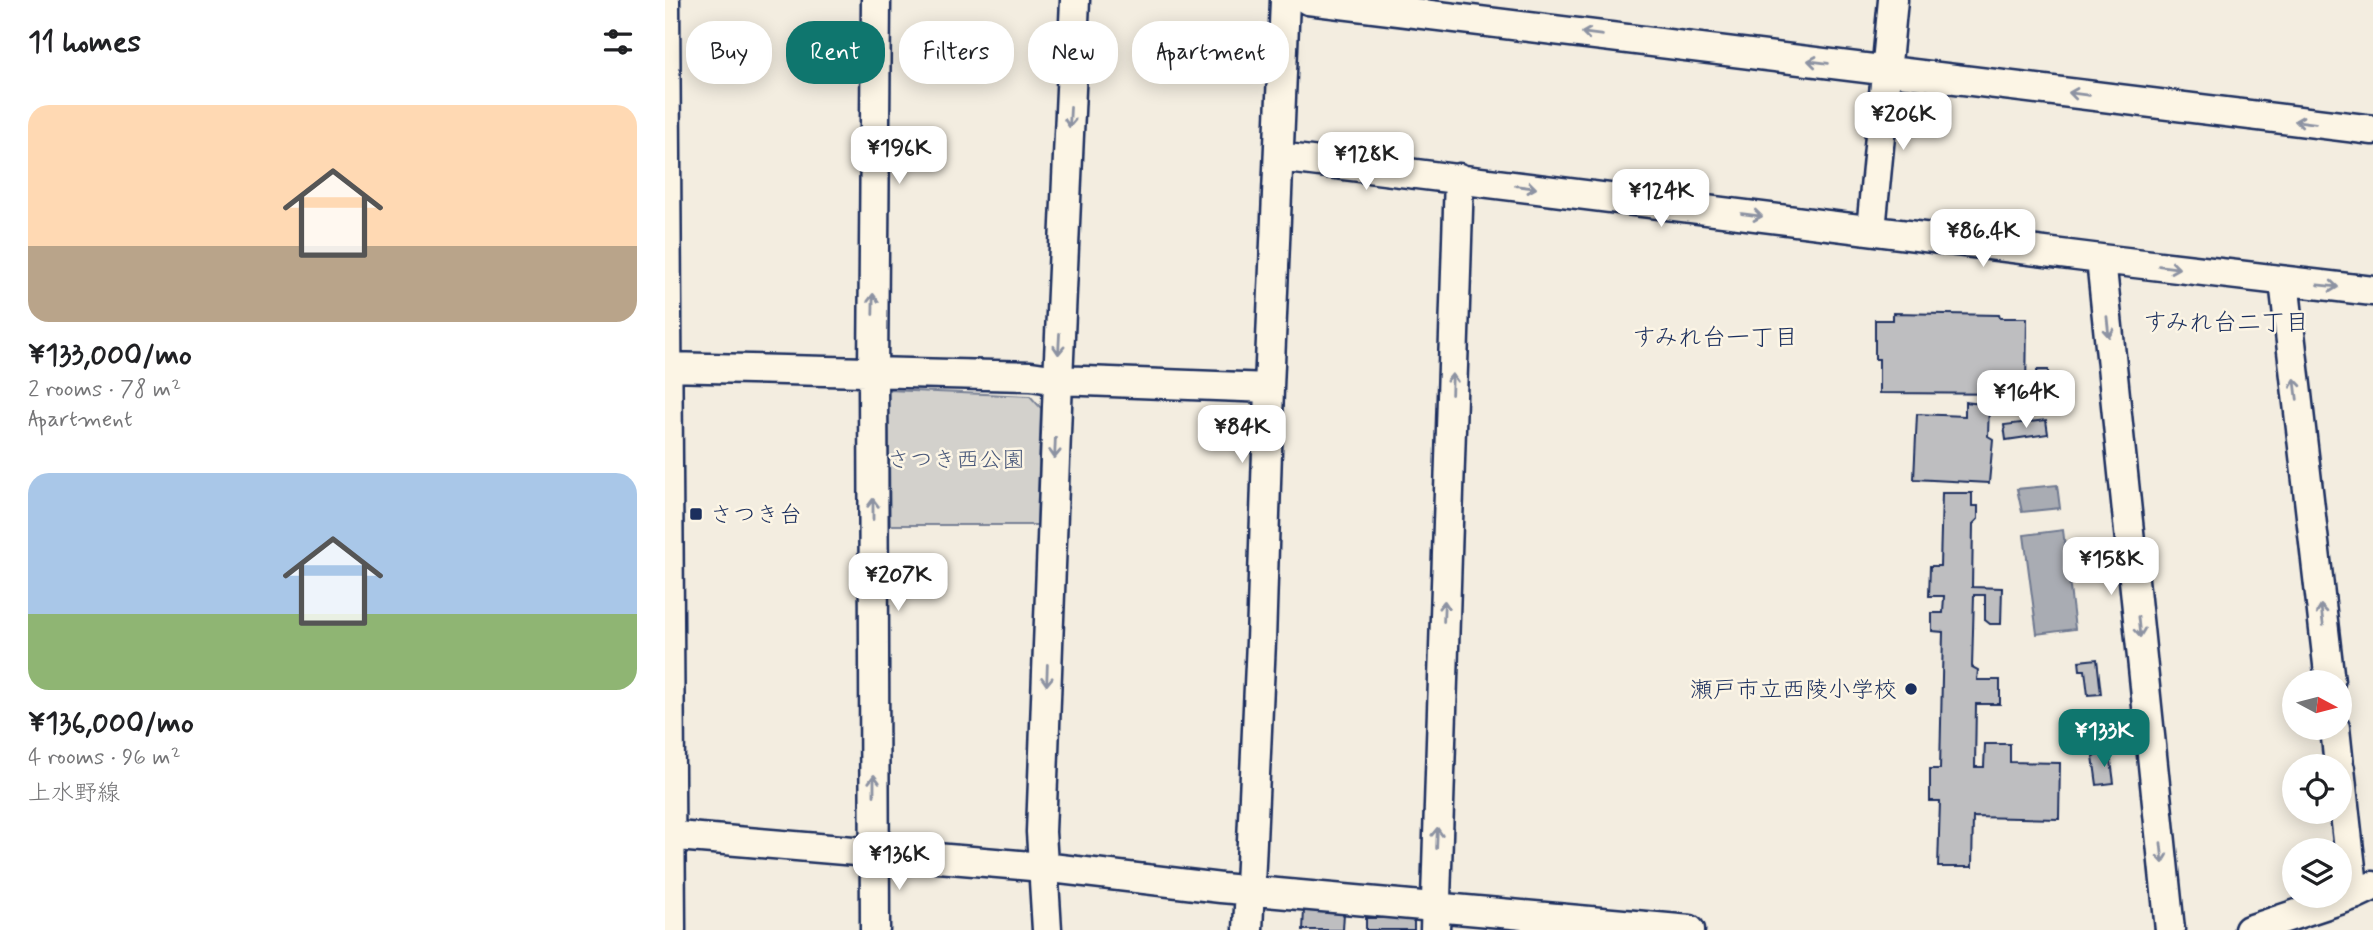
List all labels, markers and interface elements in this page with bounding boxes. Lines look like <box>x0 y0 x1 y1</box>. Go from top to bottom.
chip: Buy <box>686 21 772 84</box>
chip: Rent <box>786 21 885 84</box>
chip: Filters <box>899 21 1014 84</box>
chip: New <box>1028 21 1118 84</box>
chip: Apartment <box>1132 21 1289 84</box>
text: 11 homes <box>28 23 141 62</box>
icon: filters <box>599 23 637 61</box>
one-way arrow <box>1581 28 1604 41</box>
one-way arrow <box>1807 55 1830 68</box>
one-way arrow <box>2069 87 2091 100</box>
pin: ¥206K <box>1854 92 1952 152</box>
text: ¥206K <box>1871 100 1935 130</box>
one-way arrow <box>1063 105 1076 128</box>
one-way arrow <box>2294 115 2317 128</box>
pin: ¥196K <box>850 127 948 186</box>
pin: ¥128K <box>1317 132 1415 192</box>
text: ¥196K <box>867 134 931 164</box>
text: ¥128K <box>1334 140 1398 170</box>
icon: home <box>270 150 396 276</box>
pin: ¥124K <box>1612 170 1710 229</box>
text: ¥124K <box>1628 177 1694 207</box>
one-way arrow <box>1514 180 1537 193</box>
one-way arrow <box>1740 209 1763 222</box>
pin: ¥86.4K <box>1926 210 2040 269</box>
text: ¥86.4K <box>1946 217 2020 247</box>
one-way arrow <box>2157 261 2179 274</box>
one-way arrow <box>2317 280 2339 293</box>
one-way arrow <box>866 293 880 316</box>
district label: すみれ台二丁目 <box>2143 308 2309 339</box>
one-way arrow <box>2101 315 2114 338</box>
district label: すみれ台一丁目 <box>1632 323 1798 354</box>
one-way arrow <box>1053 333 1066 356</box>
text: ¥133,000/mo <box>28 336 192 375</box>
pin: ¥164K <box>1977 370 2075 430</box>
one-way arrow <box>1445 372 1458 395</box>
text: 2 rooms · 78 m² <box>28 375 181 405</box>
text: ¥164K <box>1993 378 2059 408</box>
one-way arrow <box>2290 378 2303 400</box>
text: Apartment <box>28 405 133 435</box>
pin: ¥84K <box>1201 406 1283 465</box>
text: ¥84K <box>1214 413 1270 443</box>
one-way arrow <box>1049 436 1062 459</box>
park label: さつき西公園 <box>887 446 1025 476</box>
one-way arrow <box>866 498 880 521</box>
place label: さつき台 <box>710 501 802 531</box>
marker: さつき台 <box>688 506 704 522</box>
icon: home <box>270 518 396 644</box>
pin: ¥158K <box>2062 538 2160 597</box>
text: ¥158K <box>2079 545 2143 575</box>
pin: ¥207K <box>849 554 947 613</box>
text: ¥207K <box>865 561 931 591</box>
one-way arrow <box>1438 600 1451 623</box>
one-way arrow <box>2315 604 2328 627</box>
one-way arrow <box>2132 615 2145 638</box>
one-way arrow <box>1040 664 1053 687</box>
north arrow <box>2282 670 2352 740</box>
map controls <box>2282 670 2352 908</box>
place label: 瀬戸市立西陵小学校 <box>1690 676 1897 706</box>
marker: 瀬戸市立西陵小学校 <box>1903 681 1919 697</box>
text: ¥136,000/mo <box>28 704 194 743</box>
pin: ¥133K <box>2055 710 2153 769</box>
text: ¥133K <box>2075 717 2133 747</box>
text: 4 rooms · 96 m² <box>28 743 181 773</box>
button: locate <box>2282 754 2352 824</box>
one-way arrow <box>868 774 881 797</box>
text: 上水野線 <box>28 779 120 809</box>
one-way arrow <box>1430 827 1444 850</box>
pin: ¥136K <box>850 832 948 892</box>
button: layers <box>2282 838 2352 908</box>
text: ¥136K <box>869 840 929 870</box>
one-way arrow <box>2156 841 2169 864</box>

